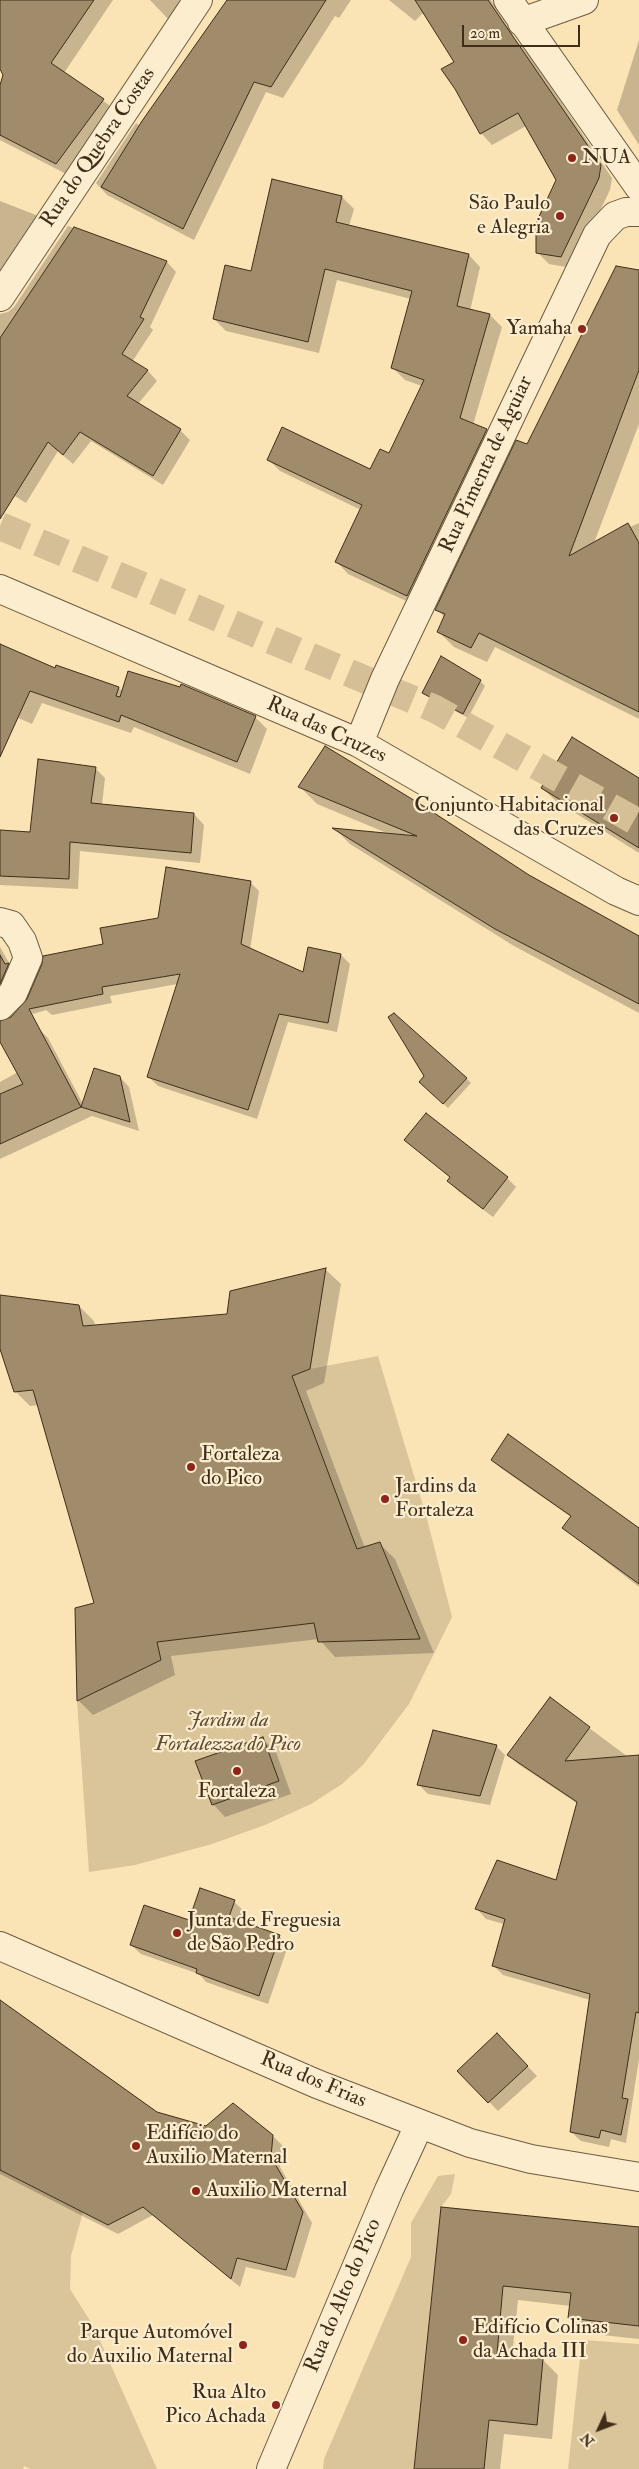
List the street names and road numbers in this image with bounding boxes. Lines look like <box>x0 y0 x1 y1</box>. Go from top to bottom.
street label: Rua do Quebra Costas <box>36 63 162 233</box>
street label: Rua Pimenta de Aguiar <box>435 372 539 558</box>
street label: Rua das Cruzes <box>262 692 390 770</box>
street label: Rua dos Frias <box>256 2047 370 2115</box>
street label: Rua do Alto do Pico <box>300 2215 388 2377</box>

